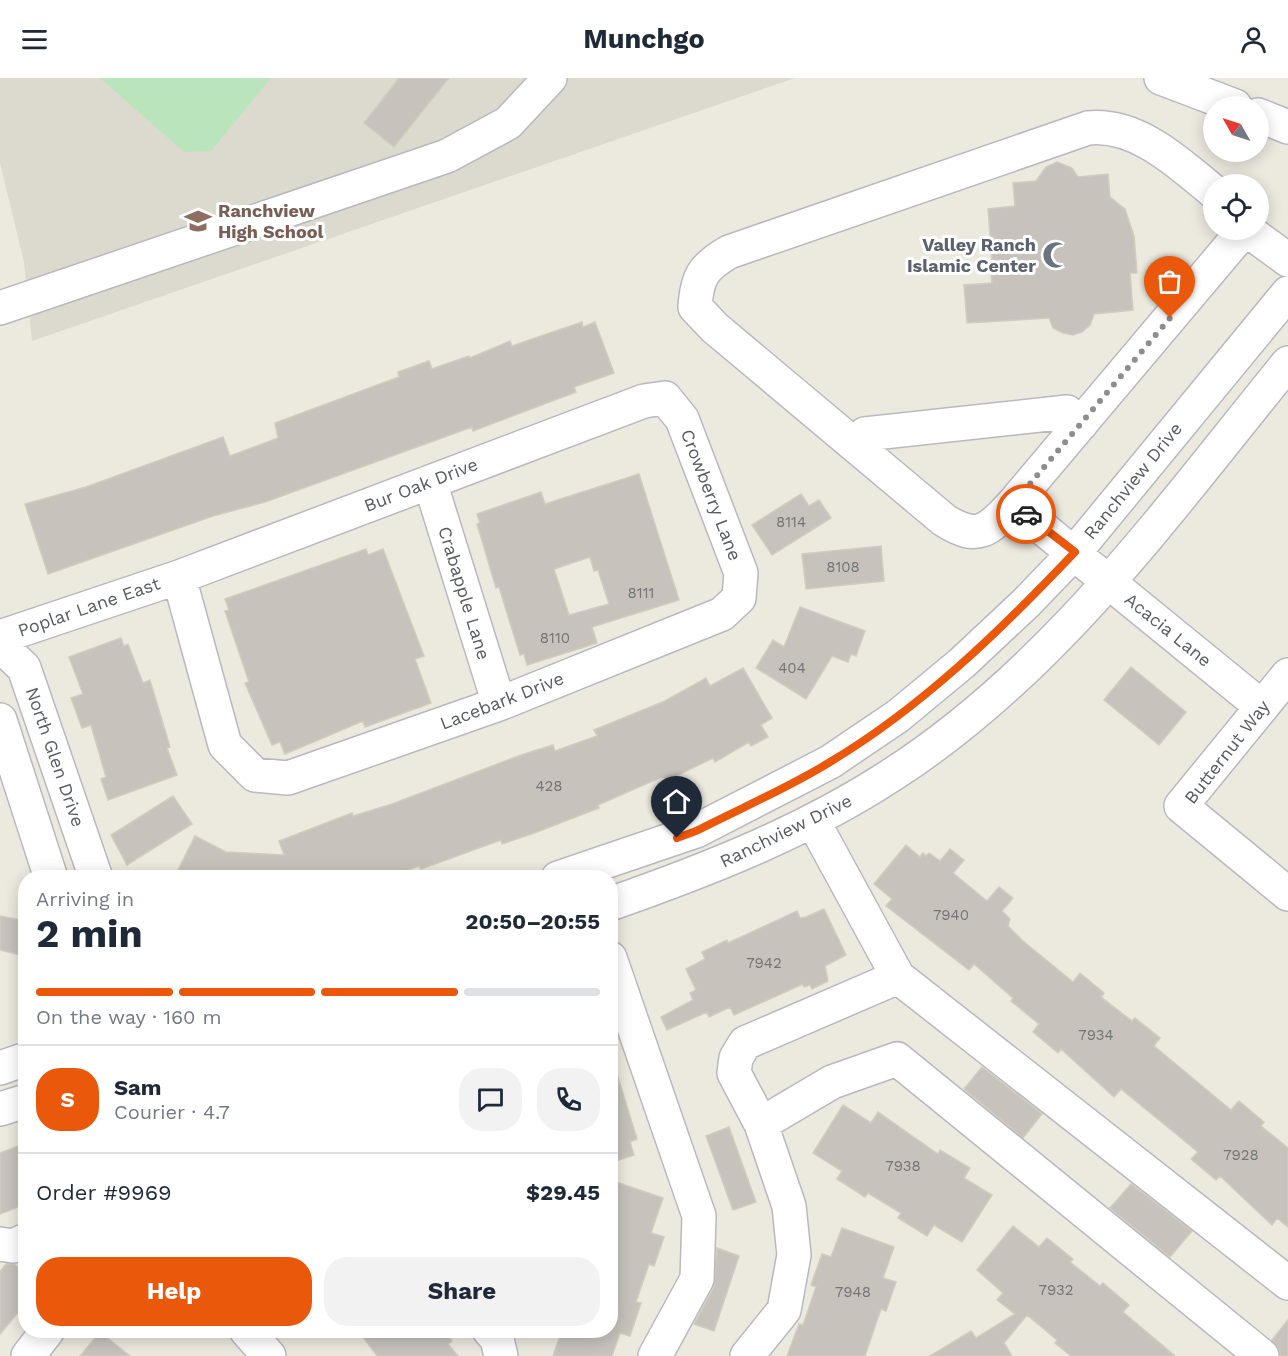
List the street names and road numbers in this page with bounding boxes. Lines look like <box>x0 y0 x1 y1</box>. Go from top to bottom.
street label: Ranchview Drive <box>1079 418 1186 543</box>
street label: Crowberry Lane <box>677 426 746 563</box>
street label: Bur Oak Drive <box>361 453 481 516</box>
street label: Crabapple Lane <box>434 524 495 662</box>
street label: Poplar Lane East <box>15 572 163 641</box>
street label: Acacia Lane <box>1121 588 1216 671</box>
street label: Lacebark Drive <box>437 667 567 734</box>
street label: North Glen Drive <box>22 684 89 830</box>
street label: Butternut Way <box>1180 695 1274 808</box>
street label: Ranchview Drive <box>716 790 855 872</box>

